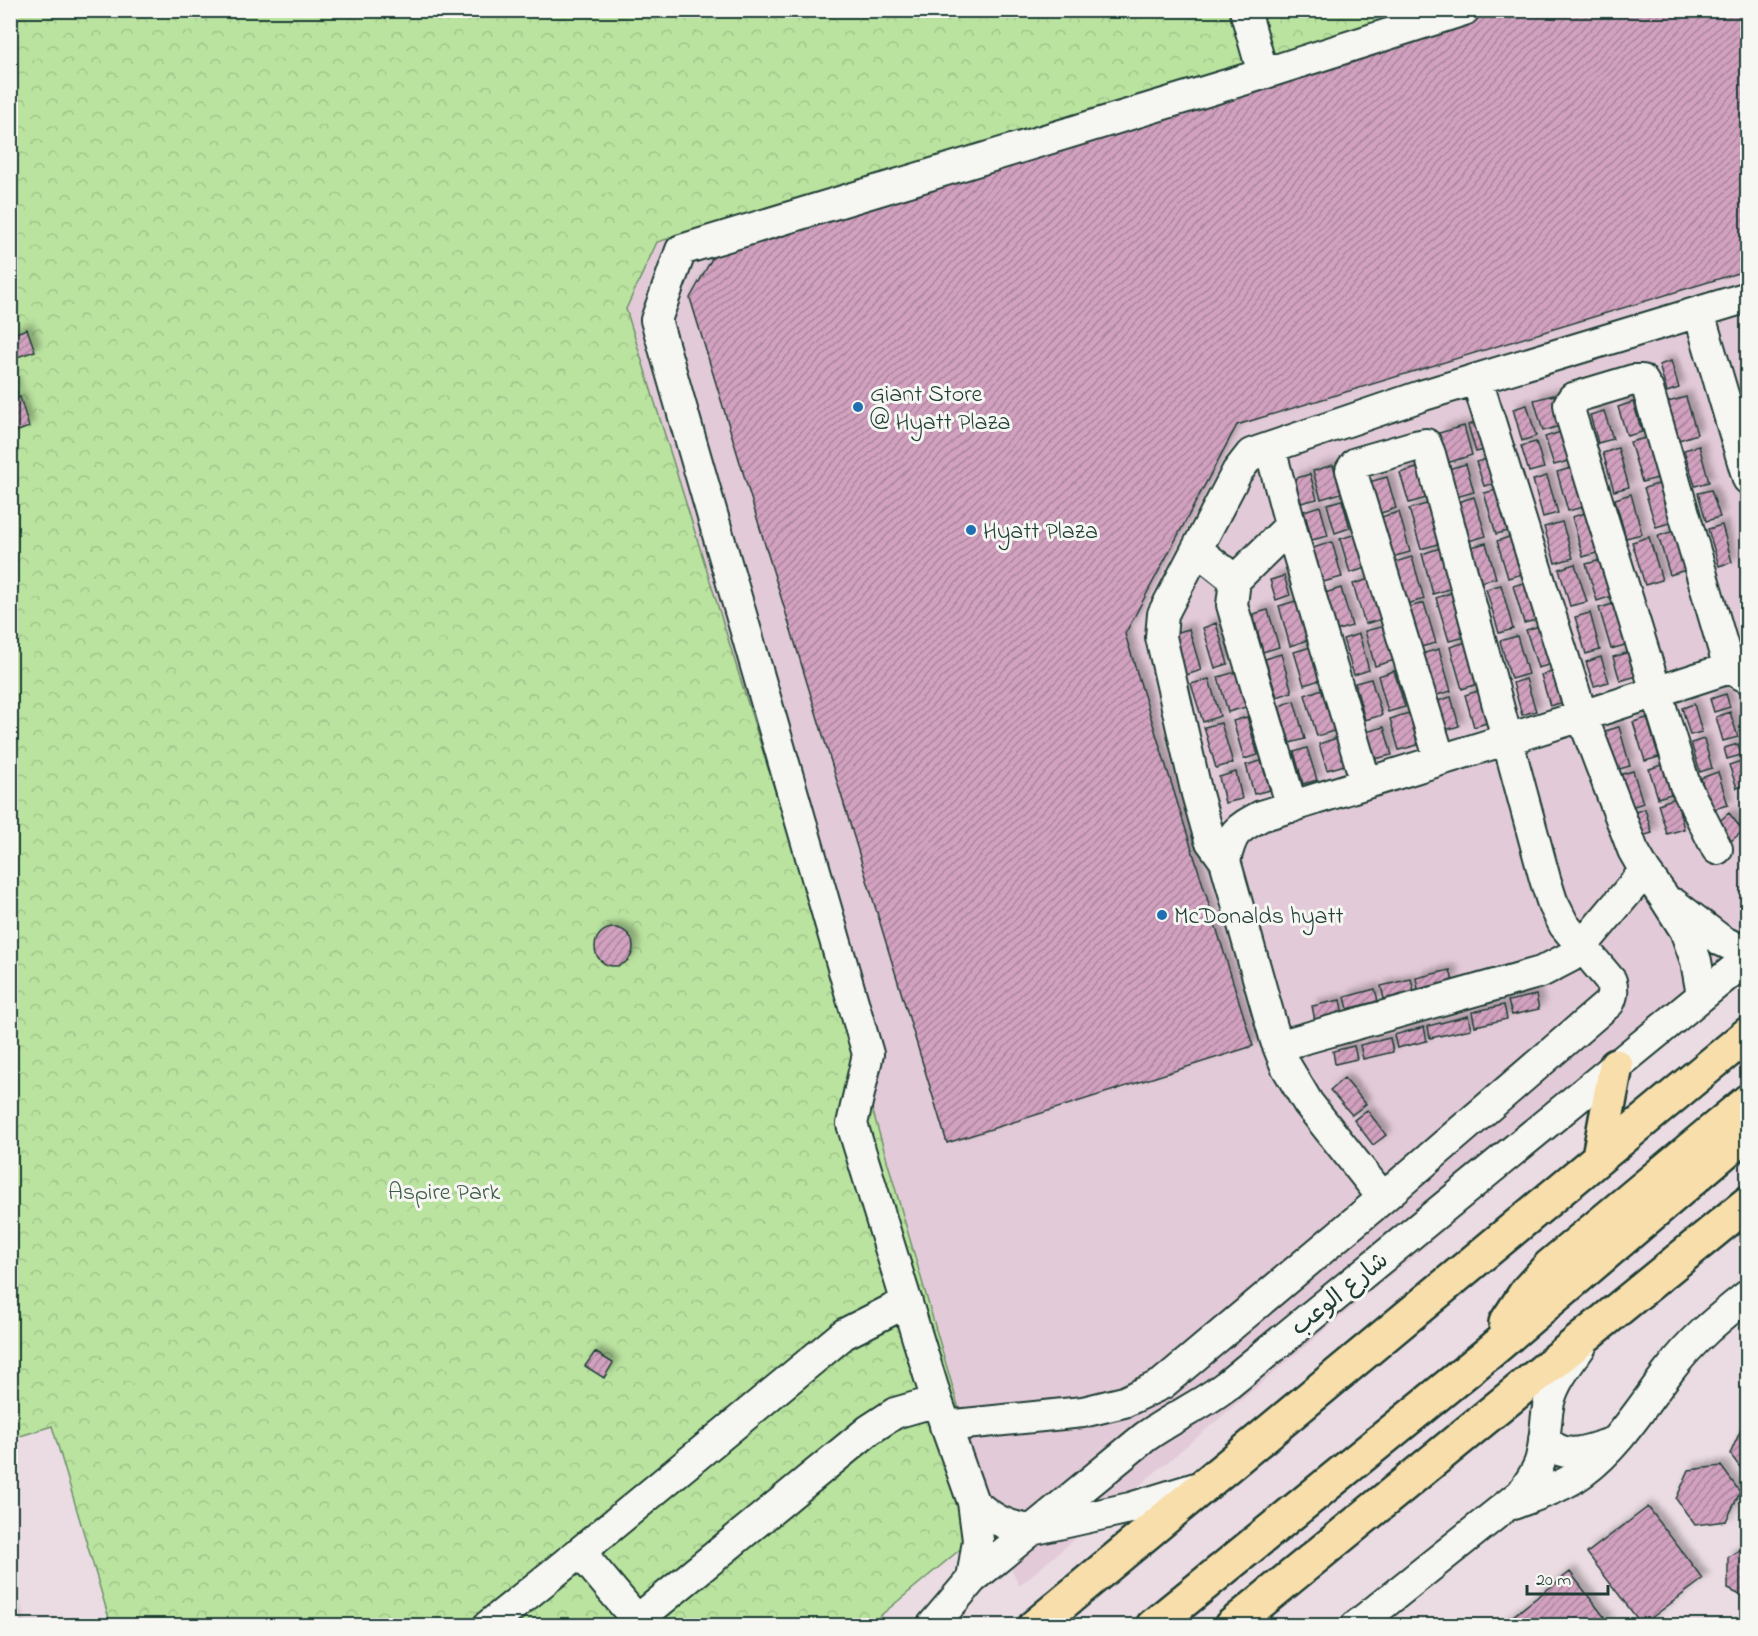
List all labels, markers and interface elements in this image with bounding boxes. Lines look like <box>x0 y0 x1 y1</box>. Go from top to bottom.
place label: Giant Store @ Hyatt Plaza <box>870 378 1010 442</box>
marker: Giant Store @ Hyatt Plaza <box>851 400 865 414</box>
place label: Hyatt Plaza <box>983 515 1098 551</box>
marker: Hyatt Plaza <box>964 523 978 537</box>
place label: McDonalds hyatt <box>1174 900 1344 936</box>
marker: McDonalds hyatt <box>1155 908 1169 922</box>
park label: Aspire Park <box>388 1176 500 1211</box>
street label: شارع الوعب <box>1284 1245 1397 1345</box>
scale bar <box>1527 1558 1608 1596</box>
text: 20 m <box>1536 1568 1571 1594</box>

